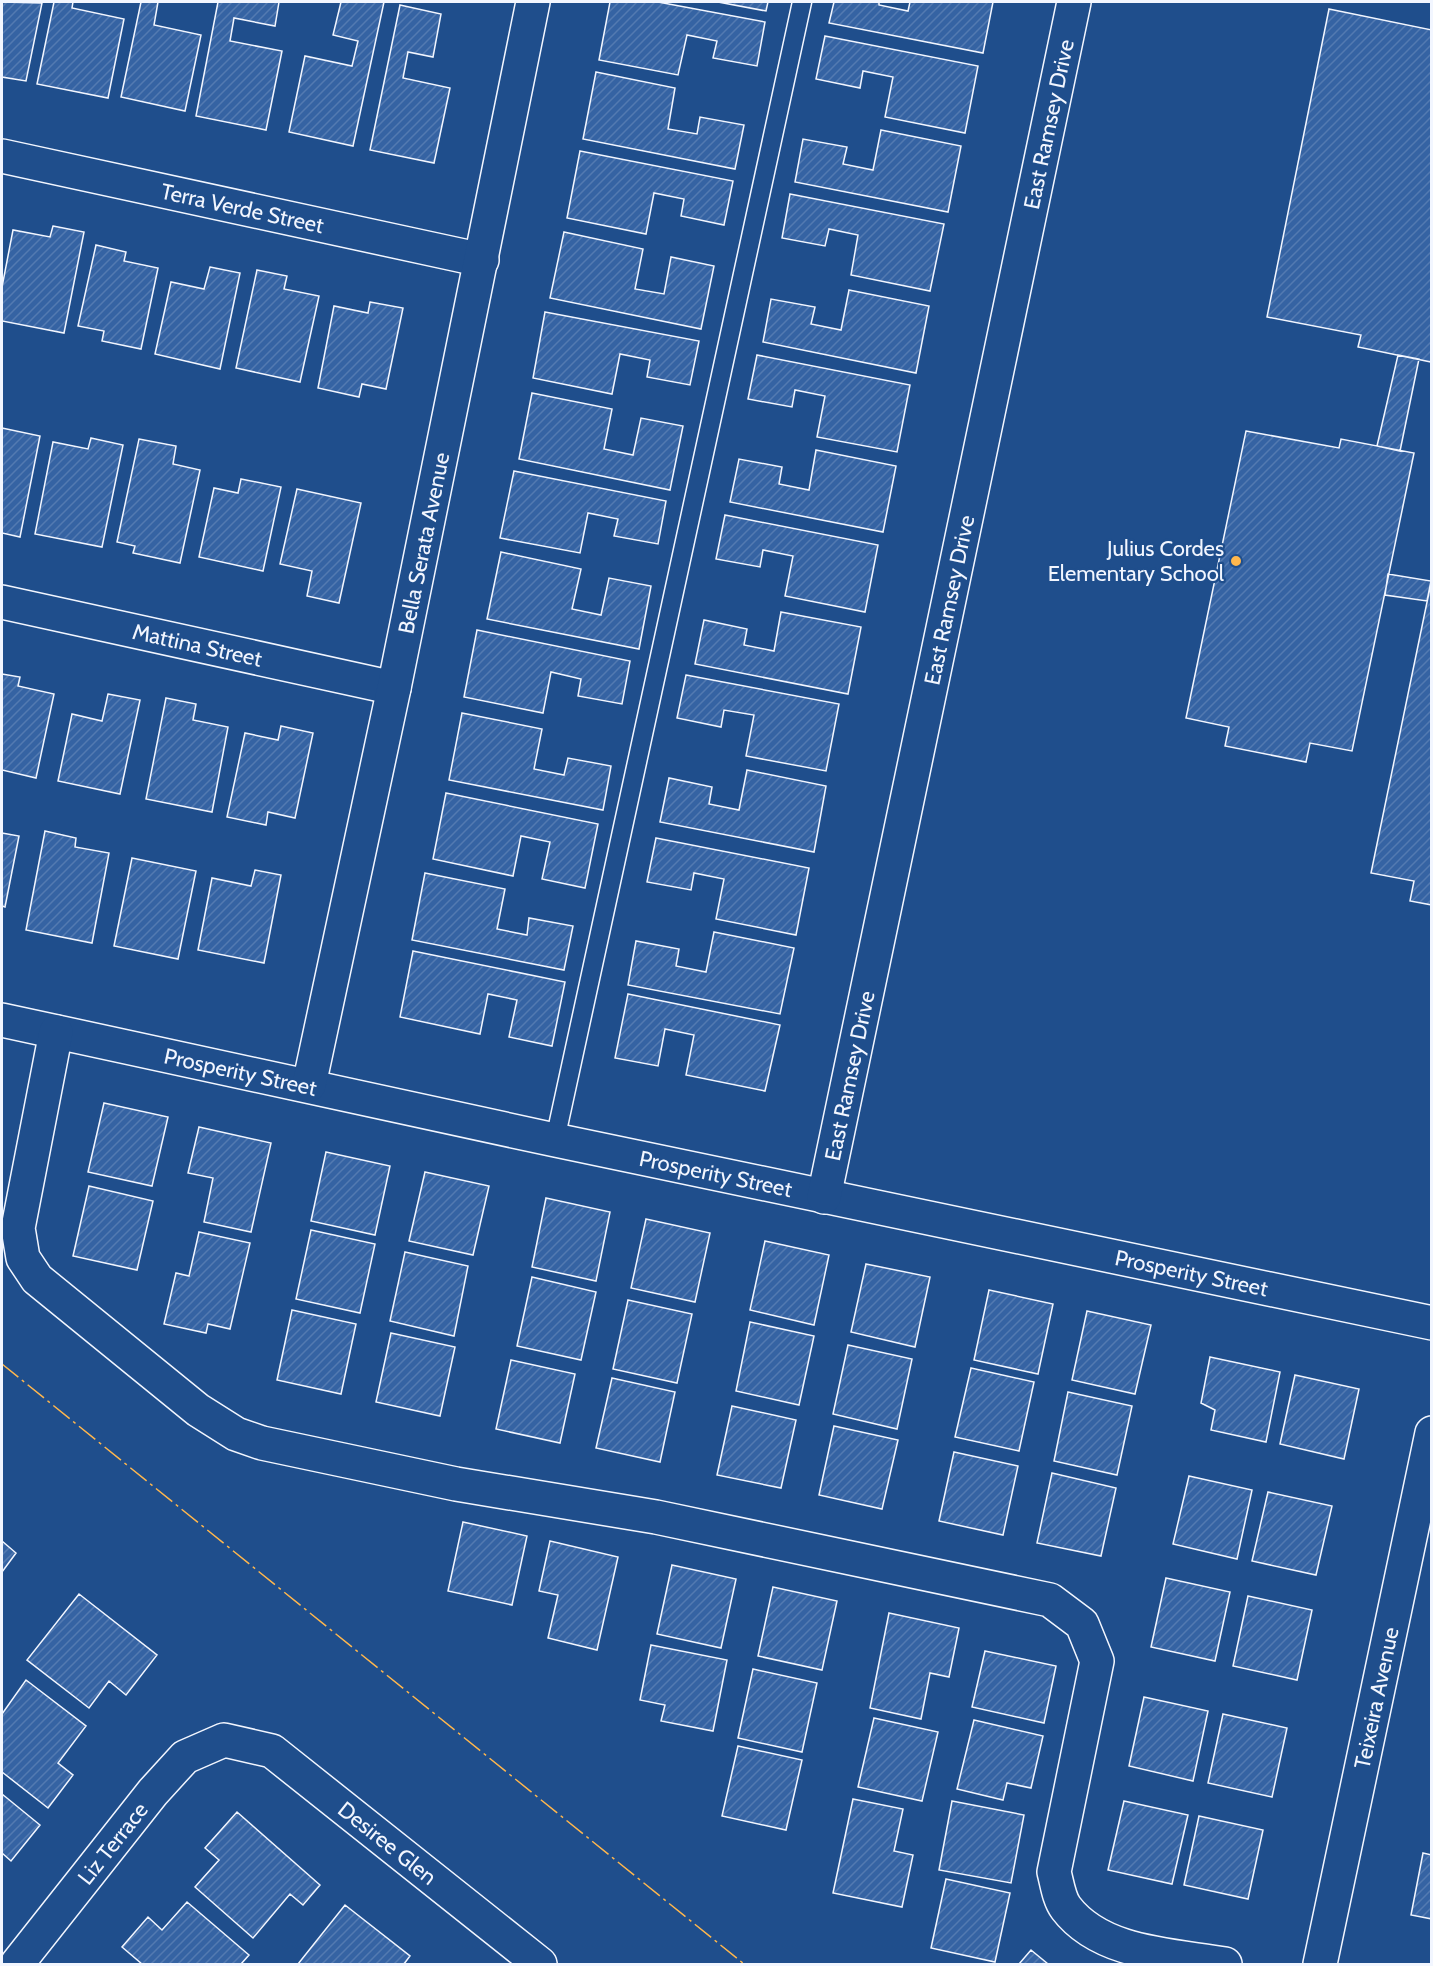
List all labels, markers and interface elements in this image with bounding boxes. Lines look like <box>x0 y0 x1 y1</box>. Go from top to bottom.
street label: East Ramsey Drive <box>1018 37 1080 212</box>
street label: Terra Verde Street <box>159 178 327 239</box>
street label: Bella Serata Avenue <box>392 450 455 636</box>
street label: East Ramsey Drive <box>918 513 980 687</box>
place label: Julius Cordes Elementary School <box>1048 535 1225 587</box>
marker: Julius Cordes Elementary School <box>1229 554 1243 568</box>
street label: Mattina Street <box>130 618 265 673</box>
street label: East Ramsey Drive <box>819 988 881 1163</box>
street label: Prosperity Street <box>161 1043 320 1102</box>
street label: Prosperity Street <box>637 1145 795 1203</box>
street label: Prosperity Street <box>1112 1244 1271 1303</box>
street label: Teixeira Avenue <box>1349 1625 1405 1771</box>
street label: Desiree Glen <box>332 1796 442 1891</box>
street label: Liz Terrace <box>72 1797 154 1890</box>

